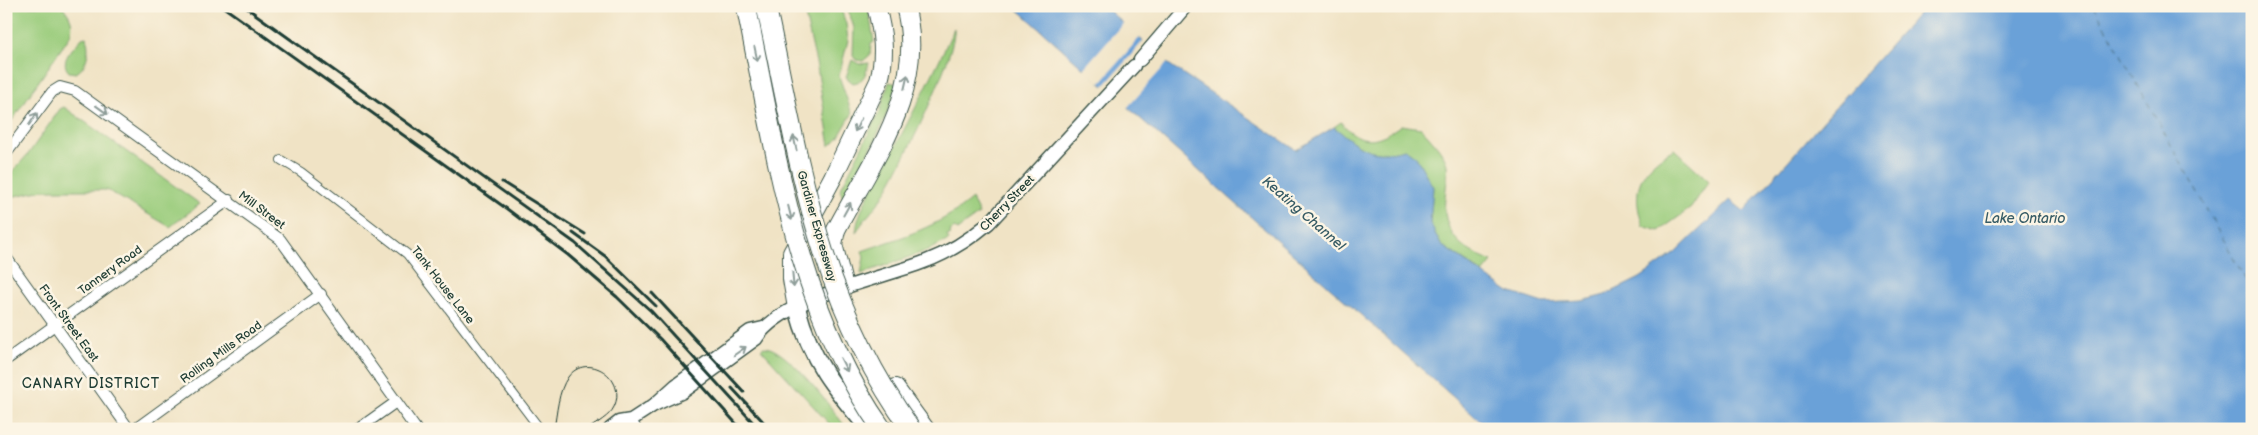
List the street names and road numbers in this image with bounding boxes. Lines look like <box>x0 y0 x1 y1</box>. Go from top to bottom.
street label: Gardiner Expressway <box>793 169 840 284</box>
street label: Cherry Street <box>977 172 1038 235</box>
street label: Mill Street <box>235 188 288 233</box>
street label: Tannery Road <box>75 242 145 299</box>
street label: Tank House Lane <box>408 244 478 327</box>
street label: Front Street East <box>35 282 102 365</box>
street label: Rolling Mills Road <box>178 318 265 387</box>

